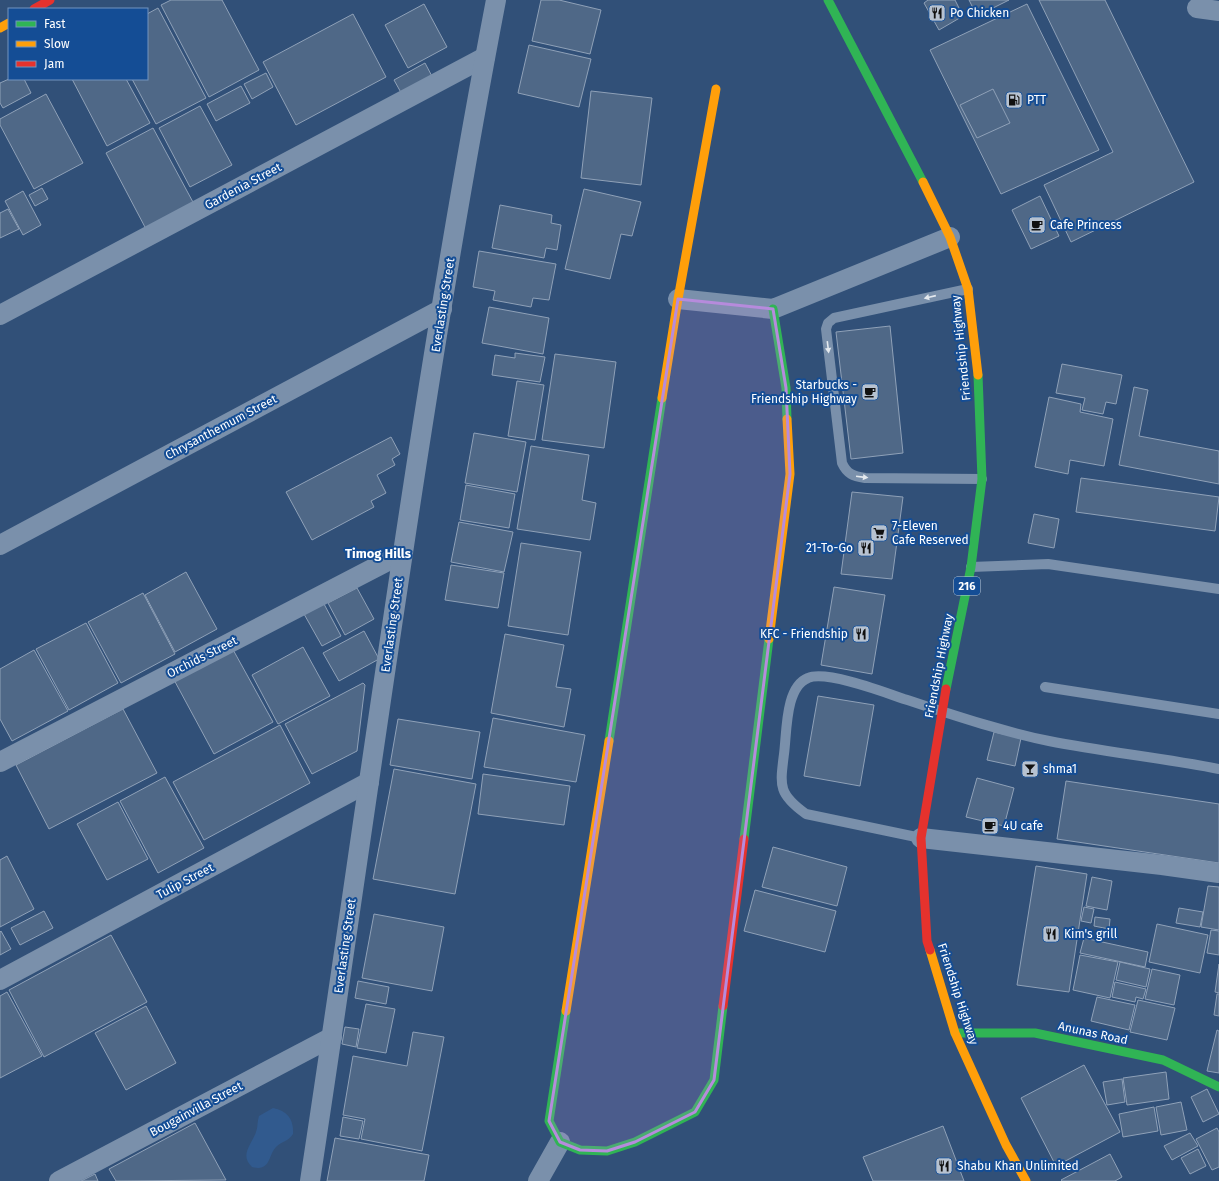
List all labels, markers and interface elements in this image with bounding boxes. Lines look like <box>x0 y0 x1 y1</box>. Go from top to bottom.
restaurant icon: Po Chicken <box>927 3 947 23</box>
place label: Po Chicken <box>950 6 1009 20</box>
legend <box>8 8 148 80</box>
text: Fast <box>44 17 66 31</box>
text: Slow <box>44 37 70 51</box>
text: Jam <box>44 57 64 71</box>
fuel station icon: PTT <box>1004 90 1024 110</box>
place label: PTT <box>1027 93 1047 107</box>
street label: Gardenia Street <box>202 160 284 212</box>
cafe icon: Cafe Princess <box>1027 215 1047 235</box>
place label: Cafe Princess <box>1050 218 1122 232</box>
street label: Everlasting Street <box>429 256 457 353</box>
street label: Friendship Highway <box>948 294 974 401</box>
one-way arrow <box>923 295 936 301</box>
one-way arrow <box>825 341 831 353</box>
place label: Starbucks - Friendship Highway <box>751 378 857 406</box>
cafe icon: Starbucks - Friendship Highway <box>860 382 880 402</box>
street label: Chrysanthemum Street <box>163 391 280 462</box>
one-way arrow <box>856 474 868 480</box>
place label: 7-Eleven Cafe Reserved <box>892 519 969 547</box>
supermarket icon: 7-Eleven Cafe Reserved <box>869 523 889 543</box>
restaurant icon: 21-To-Go <box>856 538 876 558</box>
place label: 21-To-Go <box>806 541 853 555</box>
district label: Timog Hills <box>345 546 412 561</box>
street label: Everlasting Street <box>378 576 406 673</box>
road number: 216 <box>954 577 980 595</box>
street label: Friendship Highway <box>922 612 956 719</box>
restaurant icon: KFC - Friendship <box>851 624 871 644</box>
place label: KFC - Friendship <box>760 627 848 641</box>
street label: Orchids Street <box>164 633 240 681</box>
bar icon: shma1 <box>1020 759 1040 779</box>
place label: shma1 <box>1043 762 1077 776</box>
cafe icon: 4U cafe <box>980 816 1000 836</box>
place label: 4U cafe <box>1003 819 1043 833</box>
street label: Tulip Street <box>154 860 216 902</box>
street label: Everlasting Street <box>331 897 359 994</box>
restaurant icon: Kim's grill <box>1041 924 1061 944</box>
place label: Kim's grill <box>1064 927 1118 941</box>
street label: Friendship Highway <box>935 941 981 1047</box>
street label: Anunas Road <box>1057 1019 1129 1047</box>
street label: Bougainvilla Street <box>147 1078 245 1139</box>
restaurant icon: Shabu Khan Unlimited <box>934 1156 954 1176</box>
place label: Shabu Khan Unlimited <box>957 1159 1079 1173</box>

